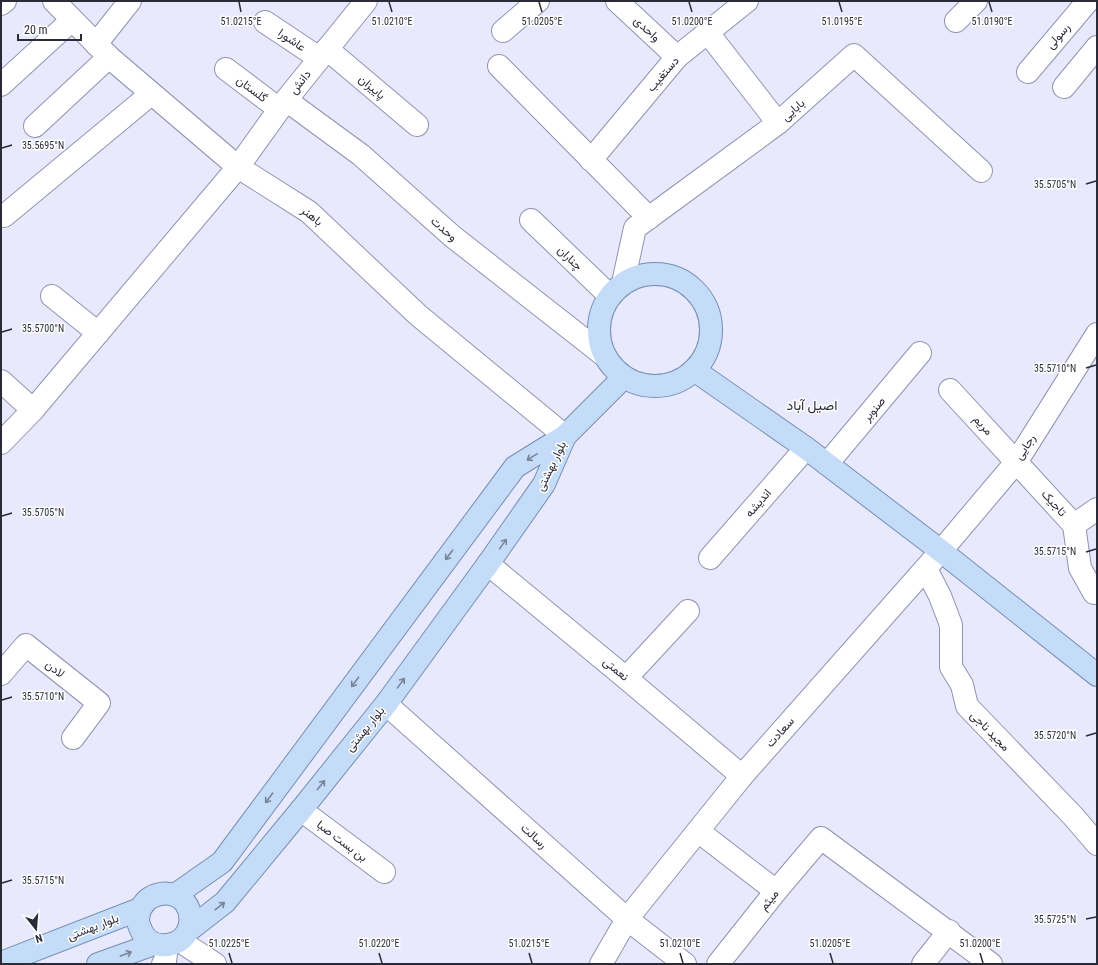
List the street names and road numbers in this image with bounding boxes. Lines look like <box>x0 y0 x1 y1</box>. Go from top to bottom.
street label: واحدی <box>630 13 663 45</box>
street label: رسولی <box>1043 20 1074 52</box>
street label: عاشورا <box>275 26 308 55</box>
street label: دستغیب <box>644 53 682 94</box>
street label: دانش <box>286 67 315 97</box>
street label: پاییزان <box>355 72 388 103</box>
street label: گلستان <box>234 73 270 105</box>
street label: بابایی <box>778 96 808 125</box>
street label: باهنر <box>297 202 326 230</box>
street label: وحدت <box>427 214 460 245</box>
street label: چناران <box>554 243 585 274</box>
street label: صنوبر <box>859 394 889 425</box>
street label: مریم <box>970 412 996 439</box>
street label: رجایی <box>1012 432 1039 463</box>
street label: بلوار بهشتی <box>533 439 570 494</box>
street label: اندیشه <box>742 486 774 520</box>
street label: تاجیک <box>1038 487 1070 519</box>
street label: نعمتی <box>600 654 632 685</box>
street label: لادن <box>43 657 67 681</box>
street label: بلوار بهشتی <box>343 704 388 755</box>
street label: مجید ناجی <box>967 708 1013 755</box>
street label: سعادت <box>763 714 797 750</box>
street label: بن بست صبا <box>313 817 370 865</box>
street label: رسالت <box>517 821 550 852</box>
street label: میثم <box>756 887 782 914</box>
street label: بلوار بهشتی <box>65 911 121 944</box>

